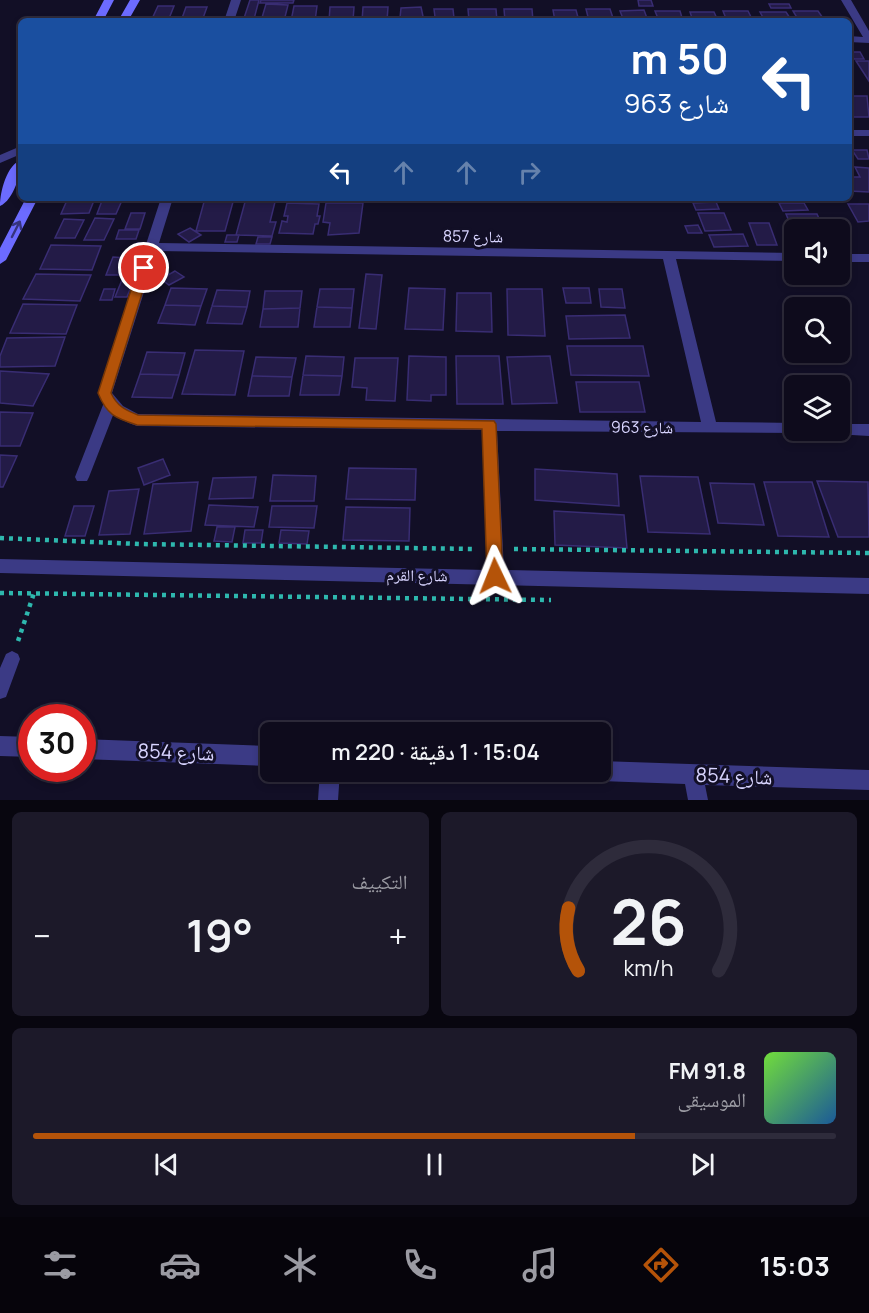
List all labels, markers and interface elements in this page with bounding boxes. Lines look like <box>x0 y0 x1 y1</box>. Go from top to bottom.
text: 50 m <box>631 29 729 87</box>
icon: left <box>750 42 828 120</box>
text: شارع 963 <box>624 84 729 121</box>
icon: left <box>324 156 357 189</box>
icon: ahead <box>387 156 420 189</box>
icon: ahead <box>450 156 483 189</box>
icon: right <box>513 156 546 189</box>
map controls <box>784 219 850 441</box>
button: sound <box>784 219 850 285</box>
one-way arrow <box>11 221 22 239</box>
street label: شارع 857 <box>443 224 503 248</box>
pin <box>118 242 169 293</box>
icon: arrive <box>127 251 160 284</box>
button: search <box>784 297 850 363</box>
button: layers <box>784 375 850 441</box>
street label: شارع 963 <box>611 415 673 439</box>
position arrow <box>463 544 527 608</box>
street label: شارع القرم <box>386 563 448 587</box>
speed limit sign: 30 <box>18 704 96 782</box>
street label: شارع 854 <box>137 737 215 766</box>
text: 15:04 · 1 دقيقة · 220 m <box>331 737 540 767</box>
street label: شارع 854 <box>695 761 773 790</box>
text: التكييف <box>351 868 408 895</box>
text: 26 <box>611 878 687 964</box>
text: 19° <box>186 904 253 966</box>
text: − <box>33 913 51 958</box>
text: + <box>388 913 407 958</box>
text: km/h <box>624 953 674 982</box>
text: 91.8 FM <box>669 1056 746 1086</box>
text: الموسيقى <box>678 1086 746 1113</box>
icon: previous <box>150 1148 183 1181</box>
icon: pause <box>418 1148 451 1181</box>
icon: next <box>686 1148 719 1181</box>
icon: filters <box>39 1244 81 1286</box>
icon: car <box>159 1244 201 1286</box>
icon: climate <box>279 1244 321 1286</box>
icon: phone <box>399 1244 441 1286</box>
icon: music <box>519 1244 561 1286</box>
icon: directions <box>640 1244 682 1286</box>
text: 15:03 <box>760 1247 830 1284</box>

